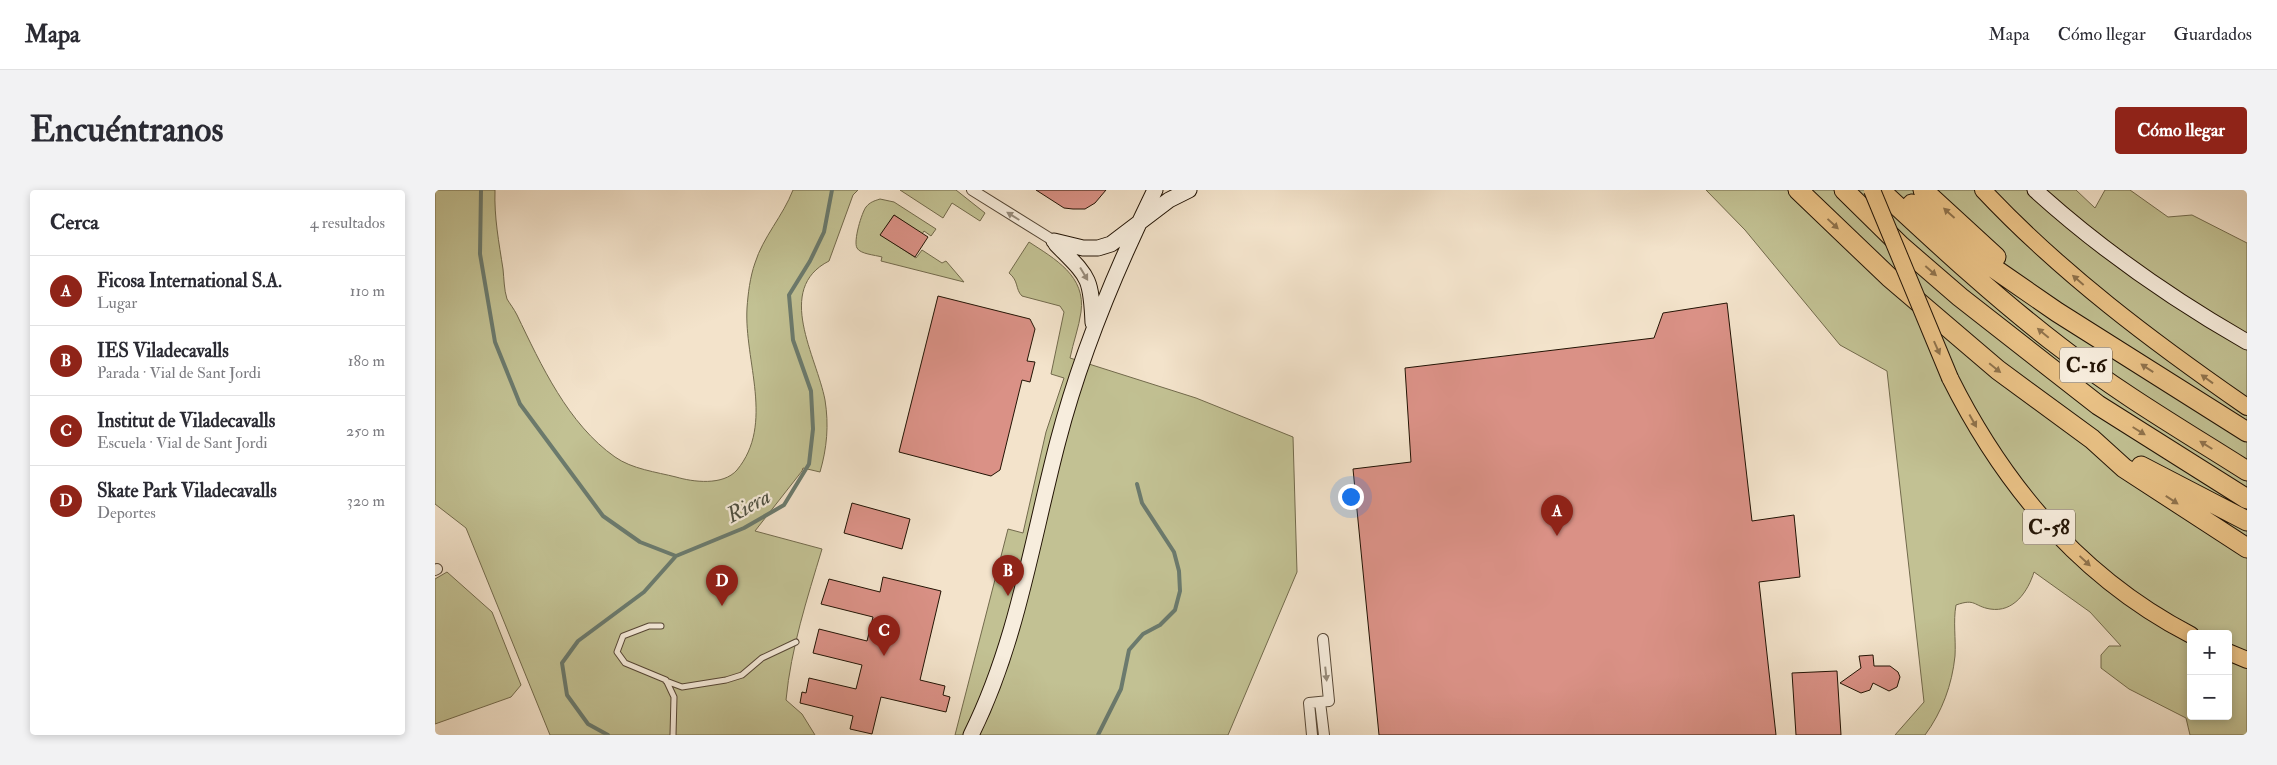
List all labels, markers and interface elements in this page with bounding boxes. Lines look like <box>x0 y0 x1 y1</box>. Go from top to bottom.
text: Mapa <box>25 19 80 50</box>
text: Mapa <box>1989 23 2030 46</box>
text: Cómo llegar <box>2058 23 2146 46</box>
text: Guardados <box>2174 23 2252 46</box>
button: Cómo llegar <box>2115 107 2247 154</box>
text: Encuéntranos <box>30 108 223 152</box>
one-way arrow <box>1943 207 1955 219</box>
text: Cerca <box>50 209 99 236</box>
one-way arrow <box>1006 211 1019 220</box>
text: 4 resultados <box>310 213 385 233</box>
one-way arrow <box>1827 217 1839 229</box>
one-way arrow <box>1924 266 1937 277</box>
one-way arrow <box>1080 268 1089 281</box>
text: Ficosa International S.A. <box>97 269 282 293</box>
one-way arrow <box>2072 275 2085 286</box>
text: A <box>61 281 71 301</box>
text: 110 m <box>350 281 385 301</box>
text: Lugar <box>97 293 137 313</box>
one-way arrow <box>2037 327 2050 338</box>
text: IES Viladecavalls <box>97 339 229 363</box>
one-way arrow <box>1933 341 1941 355</box>
road number: C-16 <box>2060 348 2112 382</box>
text: B <box>61 351 71 371</box>
text: 180 m <box>348 351 385 371</box>
one-way arrow <box>1989 362 2002 373</box>
text: Parada · Vial de Sant Jordi <box>97 363 261 383</box>
one-way arrow <box>2140 363 2154 373</box>
one-way arrow <box>2200 374 2214 384</box>
text: Institut de Viladecavalls <box>97 409 275 433</box>
one-way arrow <box>1968 415 1977 428</box>
text: C <box>60 421 72 441</box>
text: 250 m <box>346 421 385 441</box>
one-way arrow <box>2133 427 2146 436</box>
text: Escuela · Vial de Sant Jordi <box>97 433 268 453</box>
one-way arrow <box>2199 440 2212 450</box>
text: Skate Park Viladecavalls <box>97 479 277 503</box>
water label: Riera <box>720 482 776 530</box>
your location <box>1338 484 1364 510</box>
text: D <box>59 491 73 511</box>
text: 320 m <box>347 491 385 511</box>
pin: A <box>1541 495 1573 536</box>
one-way arrow <box>2165 495 2179 504</box>
text: Deportes <box>97 503 156 523</box>
road number: C-58 <box>2023 510 2075 544</box>
pin: B <box>992 555 1024 596</box>
one-way arrow <box>2078 555 2090 567</box>
pin: D <box>706 565 738 606</box>
pin: C <box>868 615 900 656</box>
map controls <box>2187 630 2232 720</box>
button: + <box>2187 630 2232 675</box>
one-way arrow <box>1322 667 1330 683</box>
button: − <box>2187 675 2232 720</box>

